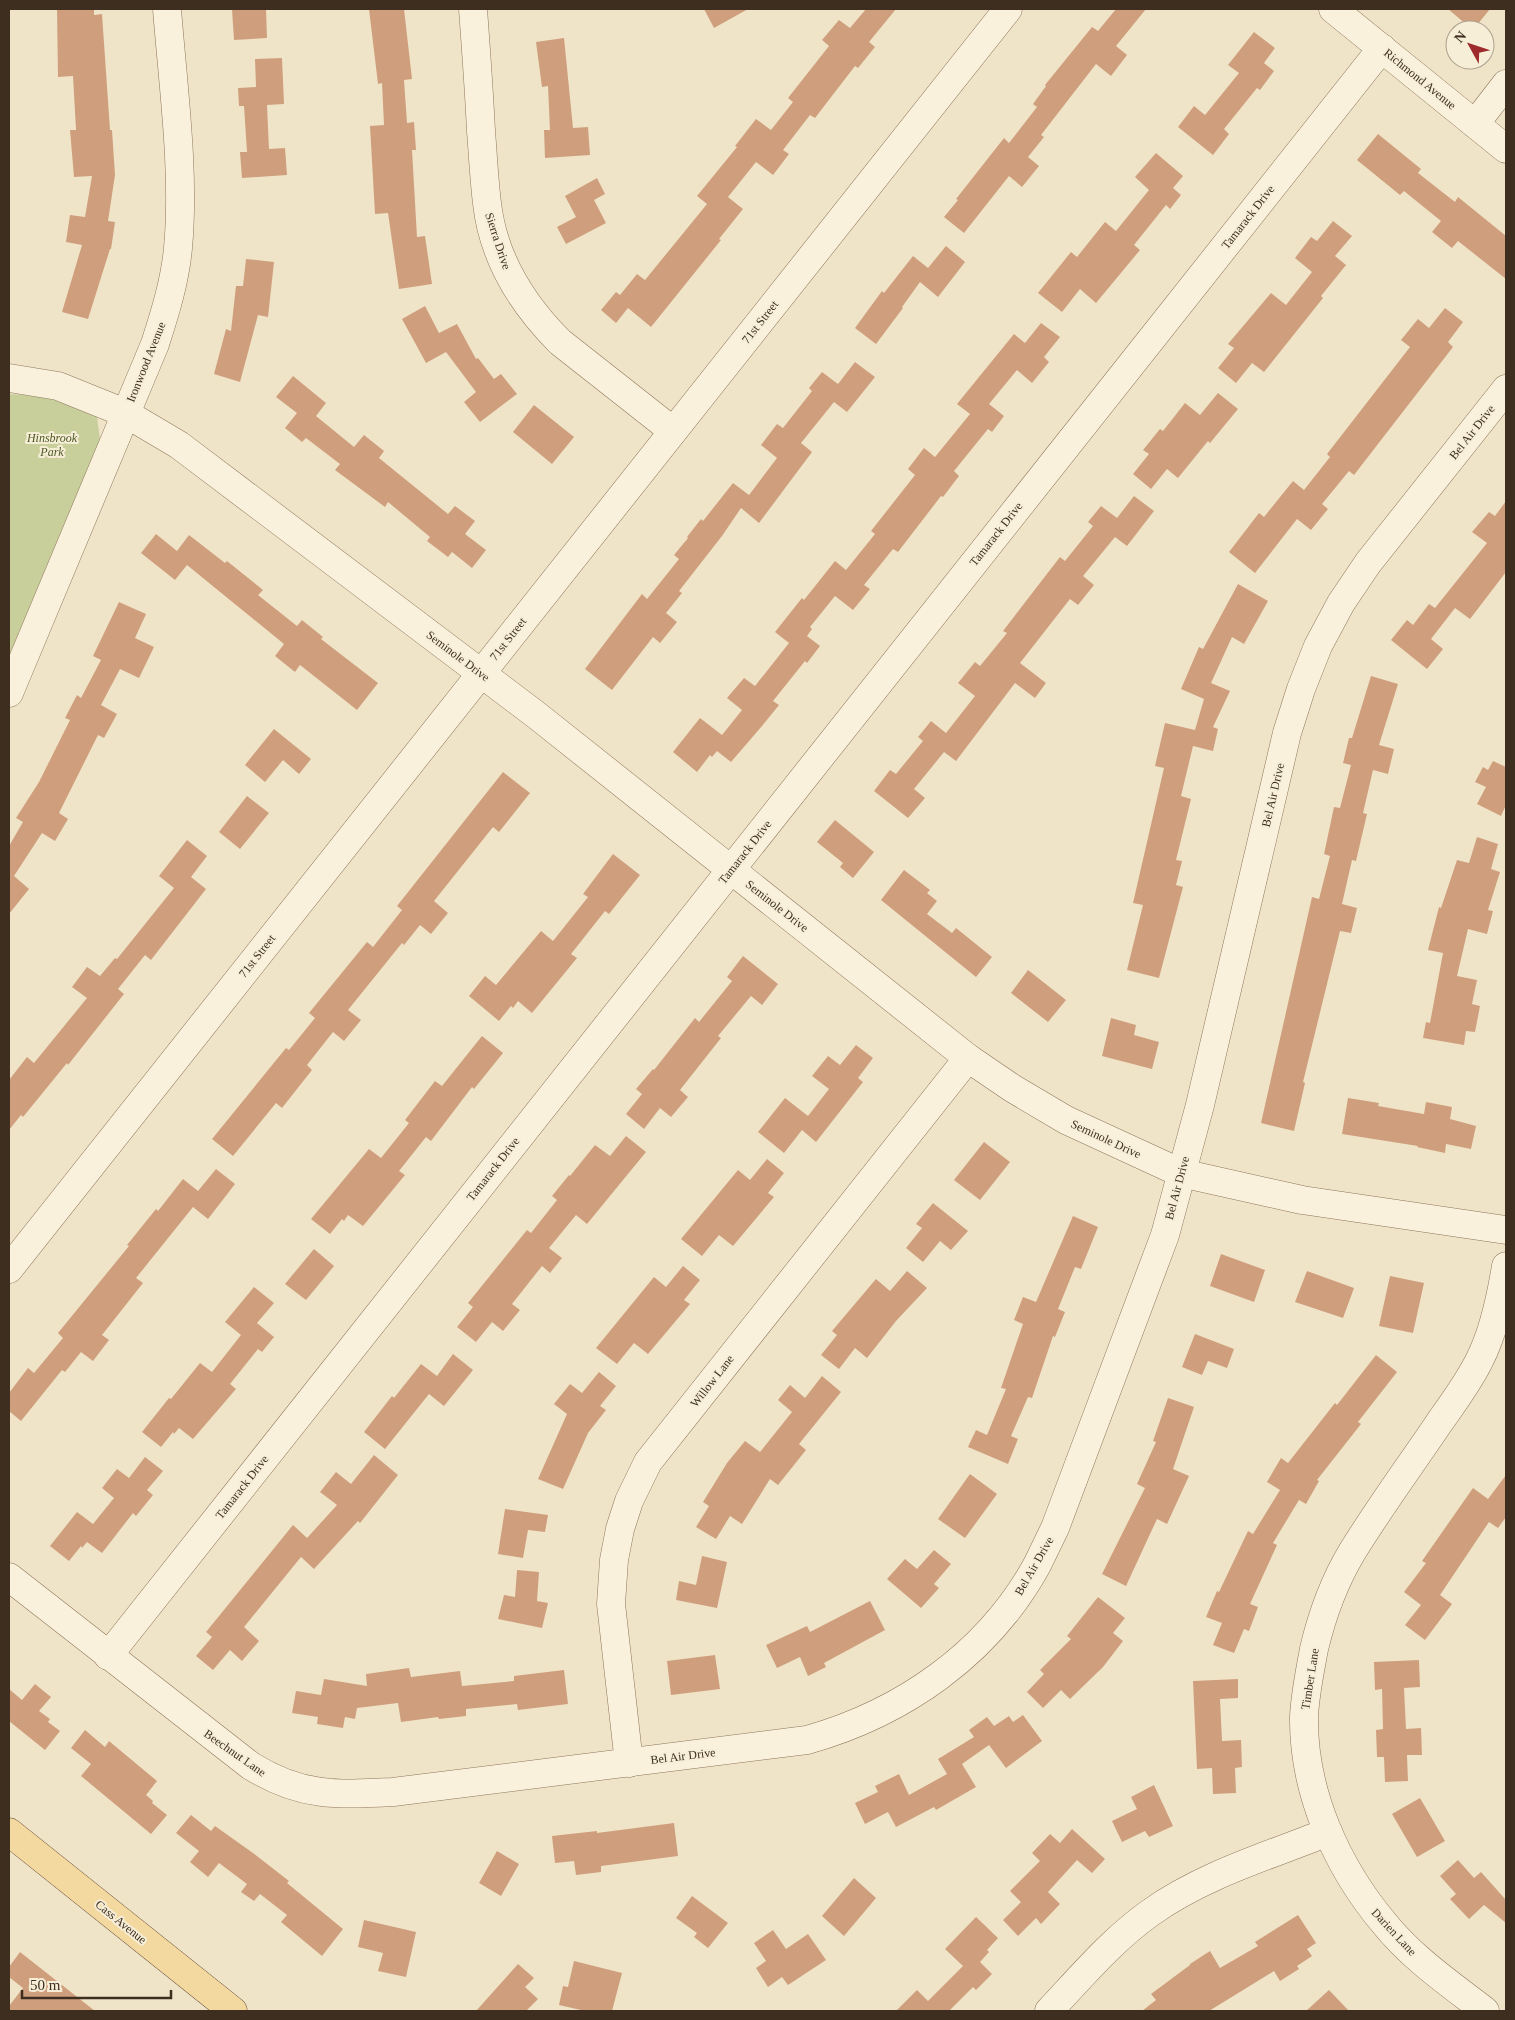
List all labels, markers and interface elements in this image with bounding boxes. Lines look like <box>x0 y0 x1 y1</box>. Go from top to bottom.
north arrow <box>1445 20 1495 70</box>
text: N <box>1451 28 1469 46</box>
street label: Richmond Avenue <box>1381 46 1459 112</box>
street label: Tamarack Drive <box>1219 182 1277 252</box>
street label: Sierra Drive <box>482 211 514 271</box>
street label: 71st Street <box>739 297 782 346</box>
street label: Ironwood Avenue <box>124 320 168 404</box>
street label: Bel Air Drive <box>1446 402 1498 462</box>
park label: Hinsbrook Park <box>26 431 78 459</box>
street label: Tamarack Drive <box>967 499 1025 569</box>
street label: 71st Street <box>487 614 530 663</box>
street label: Seminole Drive <box>424 628 492 684</box>
street label: Bel Air Drive <box>1259 762 1287 828</box>
street label: Tamarack Drive <box>716 817 774 887</box>
street label: Seminole Drive <box>743 877 811 935</box>
street label: 71st Street <box>236 931 279 980</box>
street label: Seminole Drive <box>1069 1117 1143 1161</box>
street label: Tamarack Drive <box>464 1134 522 1204</box>
street label: Bel Air Drive <box>1162 1155 1192 1221</box>
street label: Willow Lane <box>687 1352 737 1410</box>
street label: Tamarack Drive <box>213 1452 271 1522</box>
street label: Bel Air Drive <box>1012 1534 1056 1598</box>
street label: Timber Lane <box>1298 1647 1322 1711</box>
street label: Beechnut Lane <box>201 1727 269 1779</box>
street label: Bel Air Drive <box>650 1745 716 1767</box>
street label: Cass Avenue <box>93 1897 149 1947</box>
street label: Darien Lane <box>1369 1905 1419 1959</box>
scale bar <box>22 1968 171 2000</box>
text: 50 m <box>30 1977 61 1993</box>

